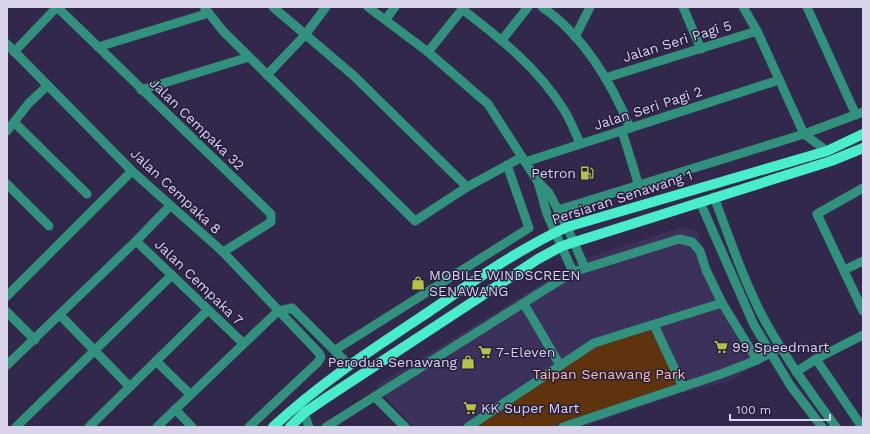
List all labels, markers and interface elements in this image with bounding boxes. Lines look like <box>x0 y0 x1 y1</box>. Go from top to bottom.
street label: Jalan Seri Pagi 5 <box>621 17 733 65</box>
street label: Jalan Cempaka 32 <box>146 75 248 173</box>
street label: Jalan Seri Pagi 2 <box>592 83 704 133</box>
street label: Jalan Cempaka 8 <box>127 145 225 237</box>
place label: Petron <box>531 165 576 181</box>
fuel station icon: Petron <box>579 165 595 181</box>
street label: Persiaran Senawang 1 <box>550 167 694 227</box>
street label: Jalan Cempaka 7 <box>152 236 247 328</box>
place label: MOBILE WINDSCREEN SENAWANG <box>429 267 580 299</box>
shop icon: MOBILE WINDSCREEN SENAWANG <box>410 275 426 291</box>
supermarket icon: 99 Speedmart <box>713 339 729 355</box>
place label: 99 Speedmart <box>732 339 829 355</box>
supermarket icon: 7-Eleven <box>477 344 493 360</box>
place label: 7-Eleven <box>496 344 555 360</box>
place label: Perodua Senawang <box>328 354 458 370</box>
shop icon: Perodua Senawang <box>460 354 476 370</box>
park label: Taipan Senawang Park <box>533 366 685 382</box>
scale bar <box>730 396 830 422</box>
supermarket icon: KK Super Mart <box>462 400 478 416</box>
place label: KK Super Mart <box>481 400 580 416</box>
text: 100 m <box>736 403 771 417</box>

